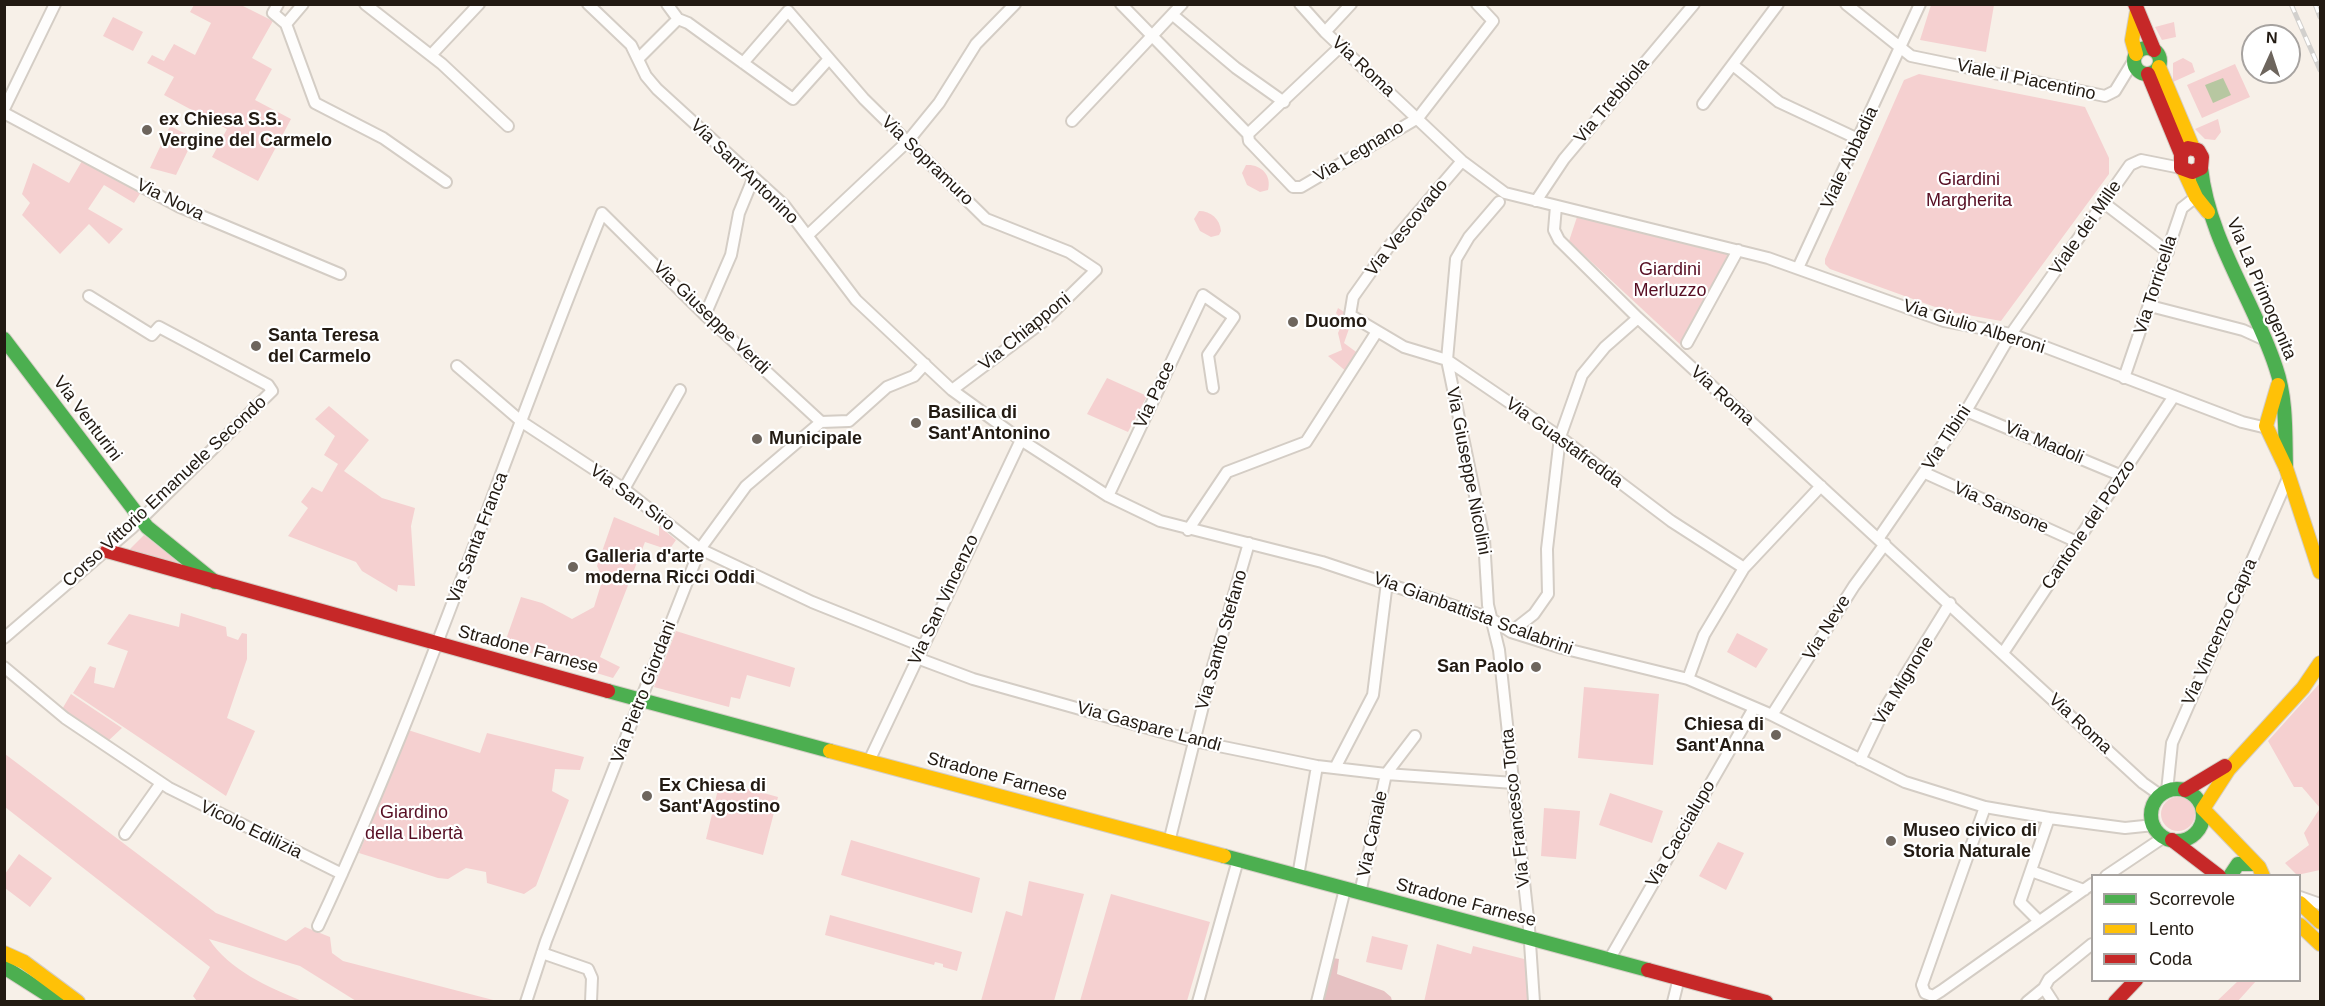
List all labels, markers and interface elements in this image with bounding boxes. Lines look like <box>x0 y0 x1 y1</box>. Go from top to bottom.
north arrow <box>2241 24 2301 84</box>
text: N <box>2266 29 2278 46</box>
street label: Via Roma <box>1327 32 1399 102</box>
street label: Via Trebbiola <box>1570 54 1654 148</box>
street label: Viale il Piacentino <box>1954 55 2098 105</box>
street label: Viale Abbadia <box>1817 103 1883 213</box>
place label: ex Chiesa S.S. Vergine del Carmelo <box>159 109 332 152</box>
street label: Via Sopramuro <box>876 112 978 210</box>
street label: Via Sant'Antonino <box>685 115 803 229</box>
street label: Via Legnano <box>1310 117 1408 187</box>
marker: ex Chiesa S.S. Vergine del Carmelo <box>140 123 154 137</box>
park label: Giardini Margherita <box>1926 169 2012 212</box>
street label: Via Nova <box>133 174 207 226</box>
street label: Via Vescovado <box>1361 175 1453 281</box>
street label: Viale dei Mille <box>2045 176 2127 280</box>
street label: Via La Primogenita <box>2221 215 2301 363</box>
street label: Via Torricella <box>2130 233 2182 337</box>
street label: Via Giuseppe Verdi <box>648 257 774 379</box>
park label: Giardini Merluzzo <box>1633 259 1707 302</box>
street label: Via Chiapponi <box>975 288 1075 376</box>
street label: Via Giulio Alberoni <box>1900 295 2048 359</box>
place label: Duomo <box>1305 311 1367 333</box>
marker: Duomo <box>1286 315 1300 329</box>
place label: Santa Teresa del Carmelo <box>268 325 379 368</box>
marker: Santa Teresa del Carmelo <box>249 339 263 353</box>
street label: Via Pace <box>1130 358 1180 432</box>
street label: Via Roma <box>1686 362 1758 430</box>
street label: Via Venturini <box>48 372 126 466</box>
street label: Via Giuseppe Nicolini <box>1441 385 1495 557</box>
street label: Corso Vittorio Emanuele Secondo <box>59 392 271 592</box>
street label: Via Guastafredda <box>1501 393 1627 493</box>
street label: Via Tibini <box>1918 401 1976 475</box>
place label: Basilica di Sant'Antonino <box>928 402 1050 444</box>
marker: Basilica di Sant'Antonino <box>909 416 923 430</box>
street label: Via Madoli <box>2001 417 2087 469</box>
place label: Municipale <box>769 428 862 450</box>
marker: Municipale <box>750 432 764 446</box>
street label: Cantone del Pozzo <box>2038 456 2140 594</box>
street label: Via San Siro <box>585 460 679 536</box>
street label: Via Santa Franca <box>443 469 513 607</box>
street label: Via Sansone <box>1950 477 2052 539</box>
street label: Via San Vincenzo <box>904 531 984 669</box>
place label: Galleria d'arte moderna Ricci Oddi <box>585 546 755 588</box>
street label: Via Vincenzo Capra <box>2178 555 2262 709</box>
marker: Galleria d'arte moderna Ricci Oddi <box>566 560 580 574</box>
street label: Via Santo Stefano <box>1192 567 1252 713</box>
street label: Via Gianbattista Scalabrini <box>1370 568 1576 660</box>
street label: Via Neve <box>1799 591 1855 665</box>
street label: Via Pietro Giordani <box>607 618 681 766</box>
street label: Stradone Farnese <box>456 621 600 679</box>
street label: Via Mignone <box>1869 633 1939 729</box>
place label: San Paolo <box>1437 656 1524 678</box>
marker: San Paolo <box>1529 660 1543 674</box>
street label: Via Roma <box>2044 689 2116 759</box>
street label: Via Gaspare Landi <box>1074 697 1224 757</box>
place label: Chiesa di Sant'Anna <box>1676 714 1764 756</box>
street label: Via Francesco Torta <box>1497 727 1535 889</box>
marker: Chiesa di Sant'Anna <box>1769 728 1783 742</box>
street label: Stradone Farnese <box>925 748 1069 806</box>
place label: Ex Chiesa di Sant'Agostino <box>659 775 780 818</box>
street label: Via Caccialupo <box>1642 777 1720 891</box>
marker: Ex Chiesa di Sant'Agostino <box>640 789 654 803</box>
street label: Via Canale <box>1353 789 1393 879</box>
street label: Vicolo Edilizia <box>197 796 305 864</box>
park label: Giardino della Libertà <box>365 802 463 844</box>
place label: Museo civico di Storia Naturale <box>1903 820 2037 862</box>
marker: Museo civico di Storia Naturale <box>1884 834 1898 848</box>
street label: Stradone Farnese <box>1394 874 1538 932</box>
legend <box>2091 874 2301 982</box>
text: Scorrevole <box>2149 889 2235 909</box>
text: Lento <box>2149 919 2194 939</box>
text: Coda <box>2149 949 2192 969</box>

